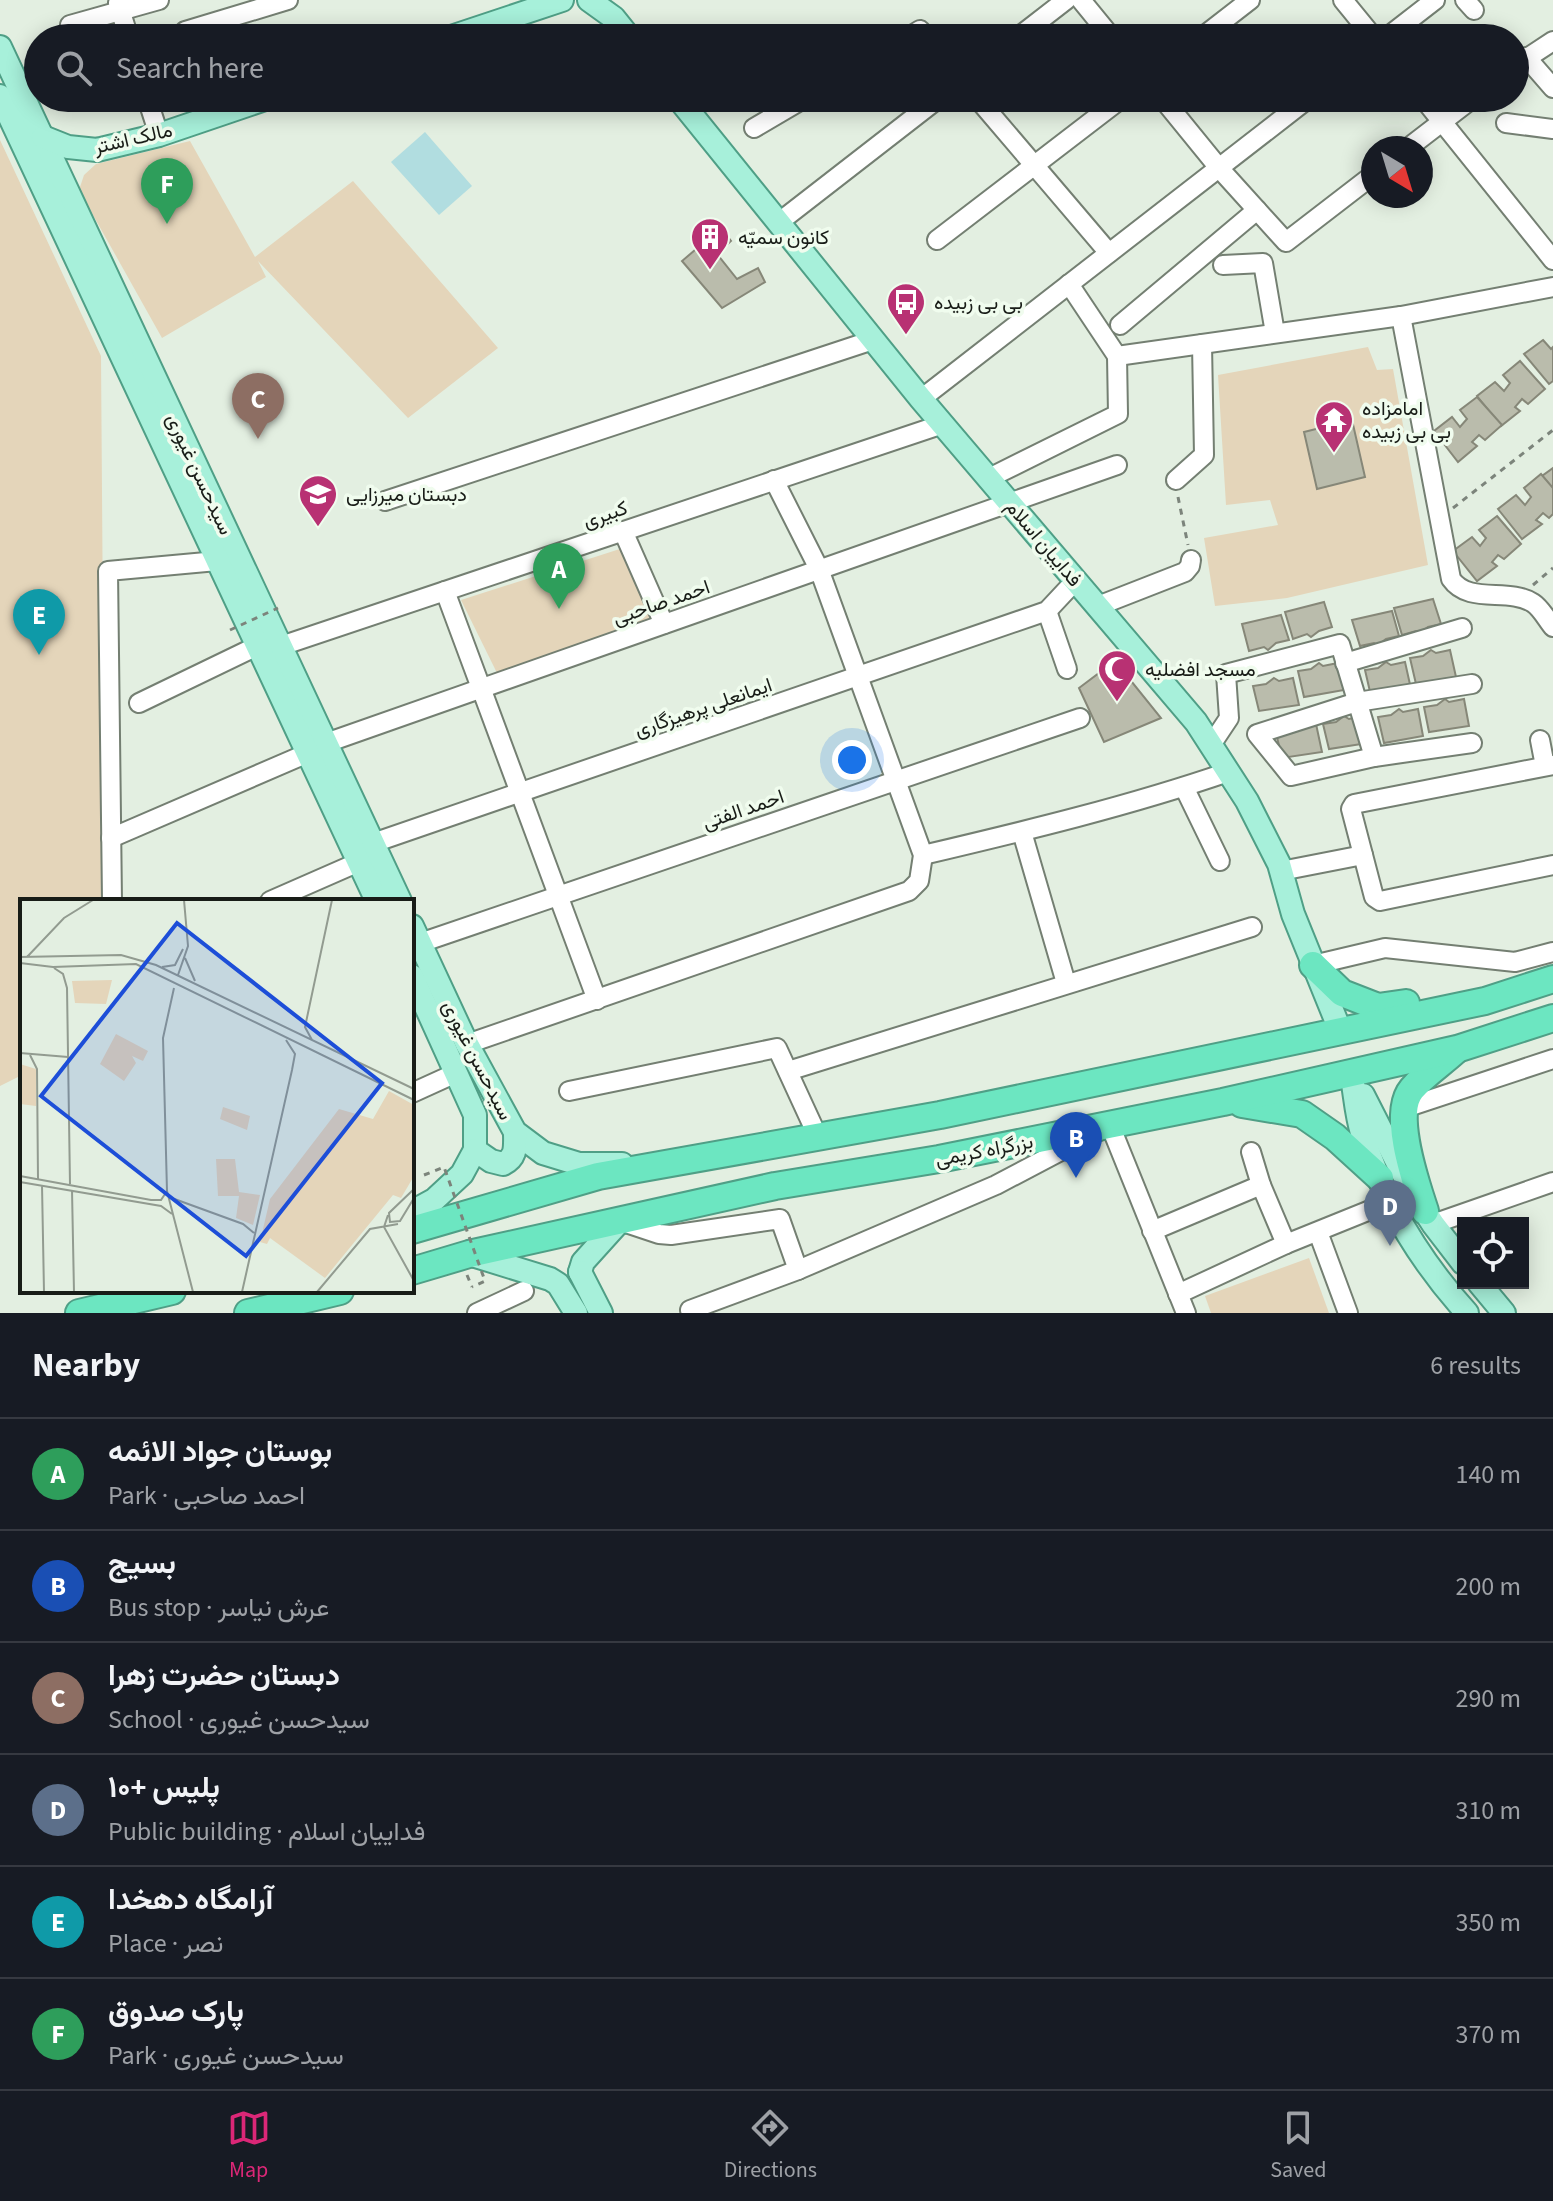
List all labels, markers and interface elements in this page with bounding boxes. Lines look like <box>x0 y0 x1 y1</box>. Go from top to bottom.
search box <box>24 24 1529 112</box>
icon: search <box>52 46 96 90</box>
text: Search here <box>116 47 264 90</box>
street label: مالک اشتر <box>90 116 175 162</box>
north arrow <box>1361 136 1433 208</box>
pin: F <box>141 158 193 224</box>
building icon: کانون سمیّه <box>689 216 731 271</box>
place label: کانون سمیّه <box>738 224 829 252</box>
bus stop icon: بی بی زبیده <box>885 281 927 336</box>
place label: بی بی زبیده <box>934 289 1023 317</box>
pin: C <box>232 373 284 439</box>
place label: امامزاده بی بی زبیده <box>1362 395 1451 446</box>
temple icon: امامزاده بی بی زبیده <box>1313 399 1355 454</box>
street label: سیدحسن غیوری <box>159 409 239 540</box>
school or university icon: دبستان میرزایی <box>297 473 339 528</box>
place label: دبستان میرزایی <box>346 481 467 509</box>
street label: کبیری <box>579 494 632 536</box>
street label: فداییان اسلام <box>999 494 1088 593</box>
pin: A <box>533 543 585 609</box>
street label: احمد صاحبی <box>609 573 714 633</box>
pin: E <box>13 589 65 655</box>
mosque icon: مسجد افضلیه <box>1096 648 1138 703</box>
place label: مسجد افضلیه <box>1145 656 1256 684</box>
street label: ایمانعلی پرهیزگاری <box>631 671 776 745</box>
your location <box>832 740 872 780</box>
street label: احمد الفتی <box>699 783 788 837</box>
inset map <box>20 899 414 1293</box>
street label: سیدحسن غیوری <box>435 996 519 1125</box>
pin: B <box>1050 1112 1102 1178</box>
street label: بزرگراه کریمی <box>933 1128 1035 1174</box>
pin: D <box>1364 1180 1416 1246</box>
map controls <box>1457 1217 1529 1289</box>
button: locate <box>1457 1217 1529 1289</box>
text: Nearby <box>32 1341 140 1390</box>
text: 6 results <box>1430 1347 1521 1384</box>
text: بوستان جواد الائمه <box>108 1430 332 1473</box>
text: A <box>51 1456 65 1493</box>
text: 140 m <box>1455 1456 1521 1493</box>
text: Park · احمد صاحبی <box>108 1477 305 1514</box>
text: بسیج <box>108 1542 176 1585</box>
text: B <box>50 1568 66 1605</box>
text: 200 m <box>1455 1568 1521 1605</box>
text: Bus stop · عرش نیاسر <box>108 1589 329 1626</box>
text: دبستان حضرت زهرا <box>108 1654 340 1697</box>
text: C <box>50 1680 66 1717</box>
text: 290 m <box>1455 1680 1521 1717</box>
text: School · سیدحسن غیوری <box>108 1701 370 1738</box>
text: پلیس +۱۰ <box>108 1766 220 1809</box>
text: D <box>50 1792 66 1829</box>
text: 310 m <box>1455 1792 1521 1829</box>
text: Public building · فداییان اسلام <box>108 1813 425 1850</box>
text: آرامگاه دهخدا <box>108 1878 273 1921</box>
text: E <box>51 1904 65 1941</box>
text: 350 m <box>1455 1904 1521 1941</box>
text: Place · نصر <box>108 1925 223 1962</box>
text: پارک صدوق <box>108 1990 244 2033</box>
text: F <box>51 2016 65 2053</box>
text: 370 m <box>1455 2016 1521 2053</box>
text: Park · سیدحسن غیوری <box>108 2037 344 2074</box>
tab: Map <box>227 2106 271 2186</box>
tab: Directions <box>724 2106 817 2186</box>
tab: Saved <box>1270 2106 1326 2186</box>

